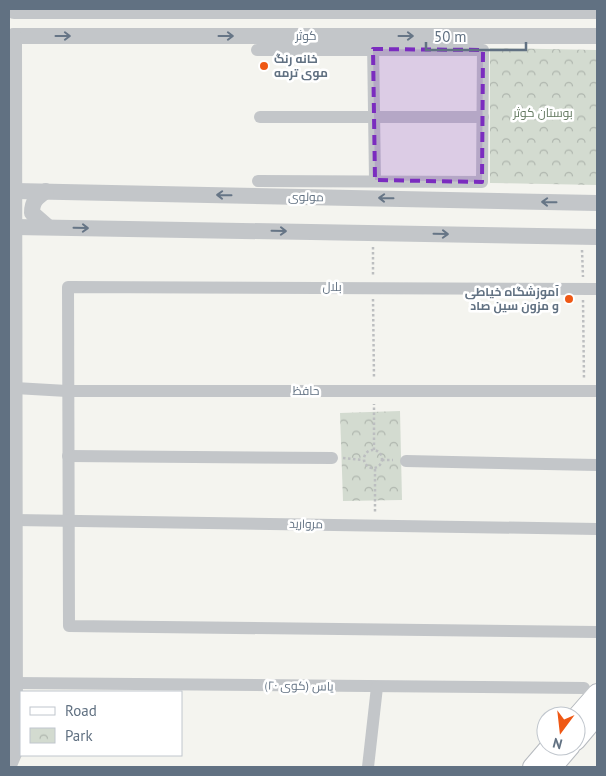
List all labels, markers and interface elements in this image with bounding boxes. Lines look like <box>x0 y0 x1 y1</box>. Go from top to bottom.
scale bar <box>426 20 526 52</box>
text: 50 m <box>434 27 467 46</box>
street label: کوثر <box>294 28 317 43</box>
one-way arrow <box>54 31 71 41</box>
one-way arrow <box>217 31 233 41</box>
one-way arrow <box>397 31 413 41</box>
place label: خانه رنگ موی ترمه <box>274 51 328 81</box>
marker: خانه رنگ موی ترمه <box>258 60 270 72</box>
park label: بوستان کوثر <box>512 105 573 120</box>
street label: مولوی <box>288 189 324 204</box>
one-way arrow <box>216 190 232 200</box>
one-way arrow <box>378 194 394 203</box>
one-way arrow <box>541 197 557 207</box>
one-way arrow <box>73 223 89 233</box>
one-way arrow <box>270 226 287 236</box>
one-way arrow <box>433 229 449 239</box>
street label: بلال <box>322 279 342 294</box>
place label: آموزشگاه خیاطی و مزون سین صاد <box>465 284 559 314</box>
marker: آموزشگاه خیاطی و مزون سین صاد <box>563 293 575 305</box>
street label: حافظ <box>292 383 320 398</box>
street label: مروارید <box>289 516 323 531</box>
street label: یاس (کوی ۲۰) <box>264 677 334 694</box>
legend <box>20 691 182 756</box>
text: Road <box>65 701 97 720</box>
north arrow <box>536 706 586 756</box>
text: Park <box>65 726 93 745</box>
text: N <box>551 734 564 753</box>

